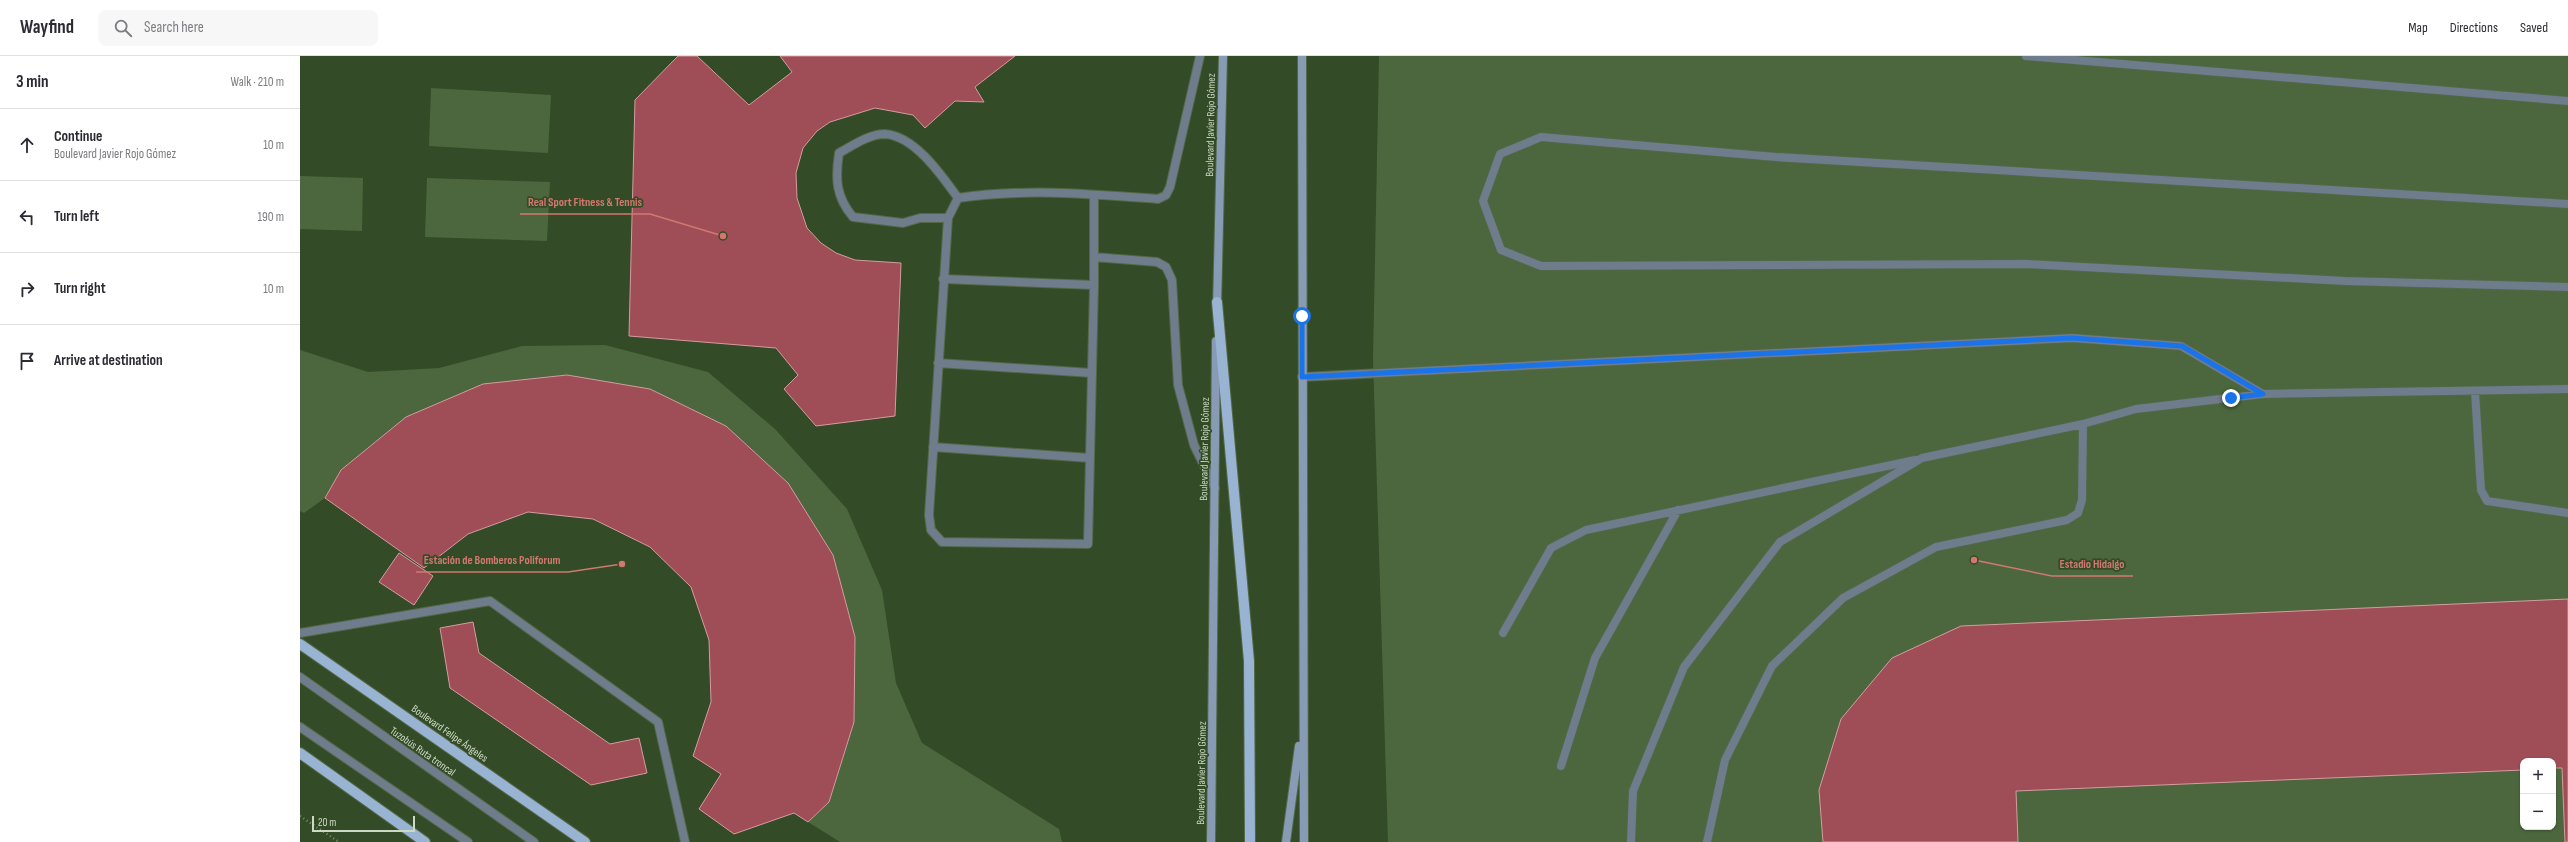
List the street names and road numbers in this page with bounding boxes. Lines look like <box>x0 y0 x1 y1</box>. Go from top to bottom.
street label: Boulevard Javier Rojo Gómez <box>1203 73 1218 177</box>
street label: Boulevard Javier Rojo Gómez <box>1197 397 1212 501</box>
street label: Boulevard Felipe Ángeles <box>409 702 491 765</box>
street label: Boulevard Javier Rojo Gómez <box>1194 721 1209 825</box>
street label: Tuzobús Ruta troncal <box>388 724 458 779</box>

